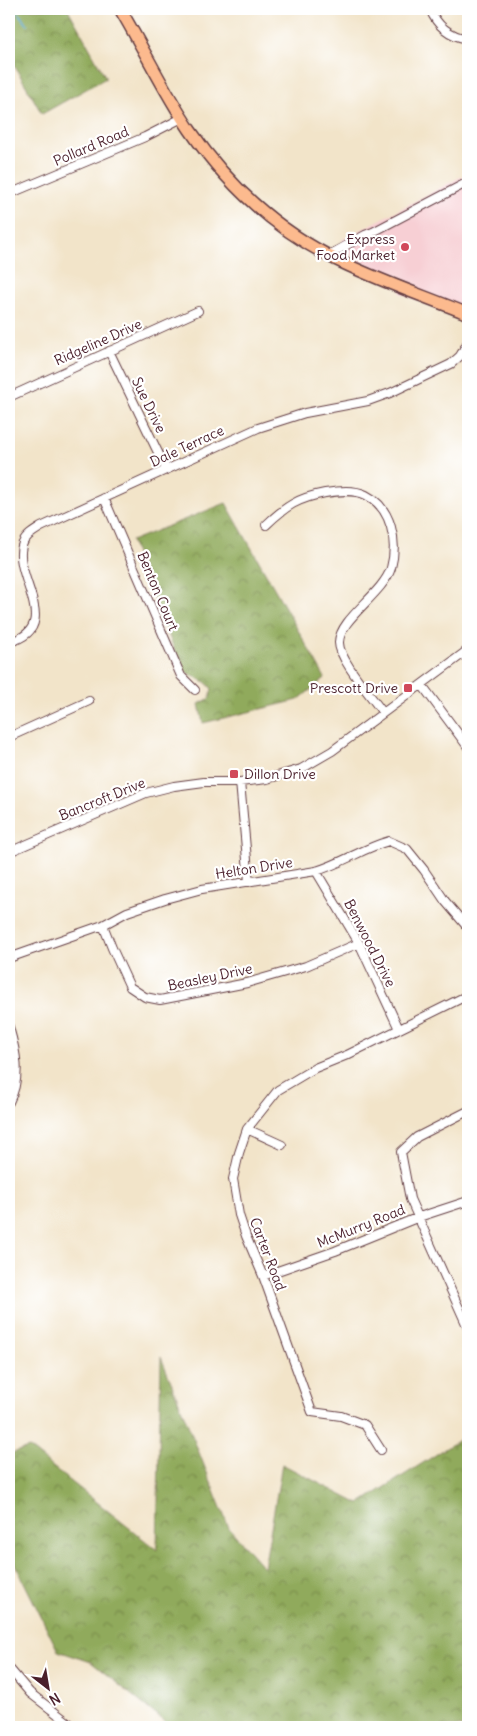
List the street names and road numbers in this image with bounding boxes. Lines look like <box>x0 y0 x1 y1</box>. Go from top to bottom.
street label: Pollard Road <box>51 122 131 170</box>
street label: Ridgeline Drive <box>51 315 145 369</box>
street label: Sue Drive <box>128 374 170 436</box>
street label: Dale Terrace <box>147 421 227 471</box>
street label: Benton Court <box>133 549 183 634</box>
street label: Bancroft Drive <box>56 774 148 824</box>
street label: Helton Drive <box>214 853 294 883</box>
street label: Benwood Drive <box>340 896 400 990</box>
street label: Beasley Drive <box>166 959 254 995</box>
street label: McMurry Road <box>314 1200 408 1252</box>
street label: Carter Road <box>246 1215 290 1293</box>

